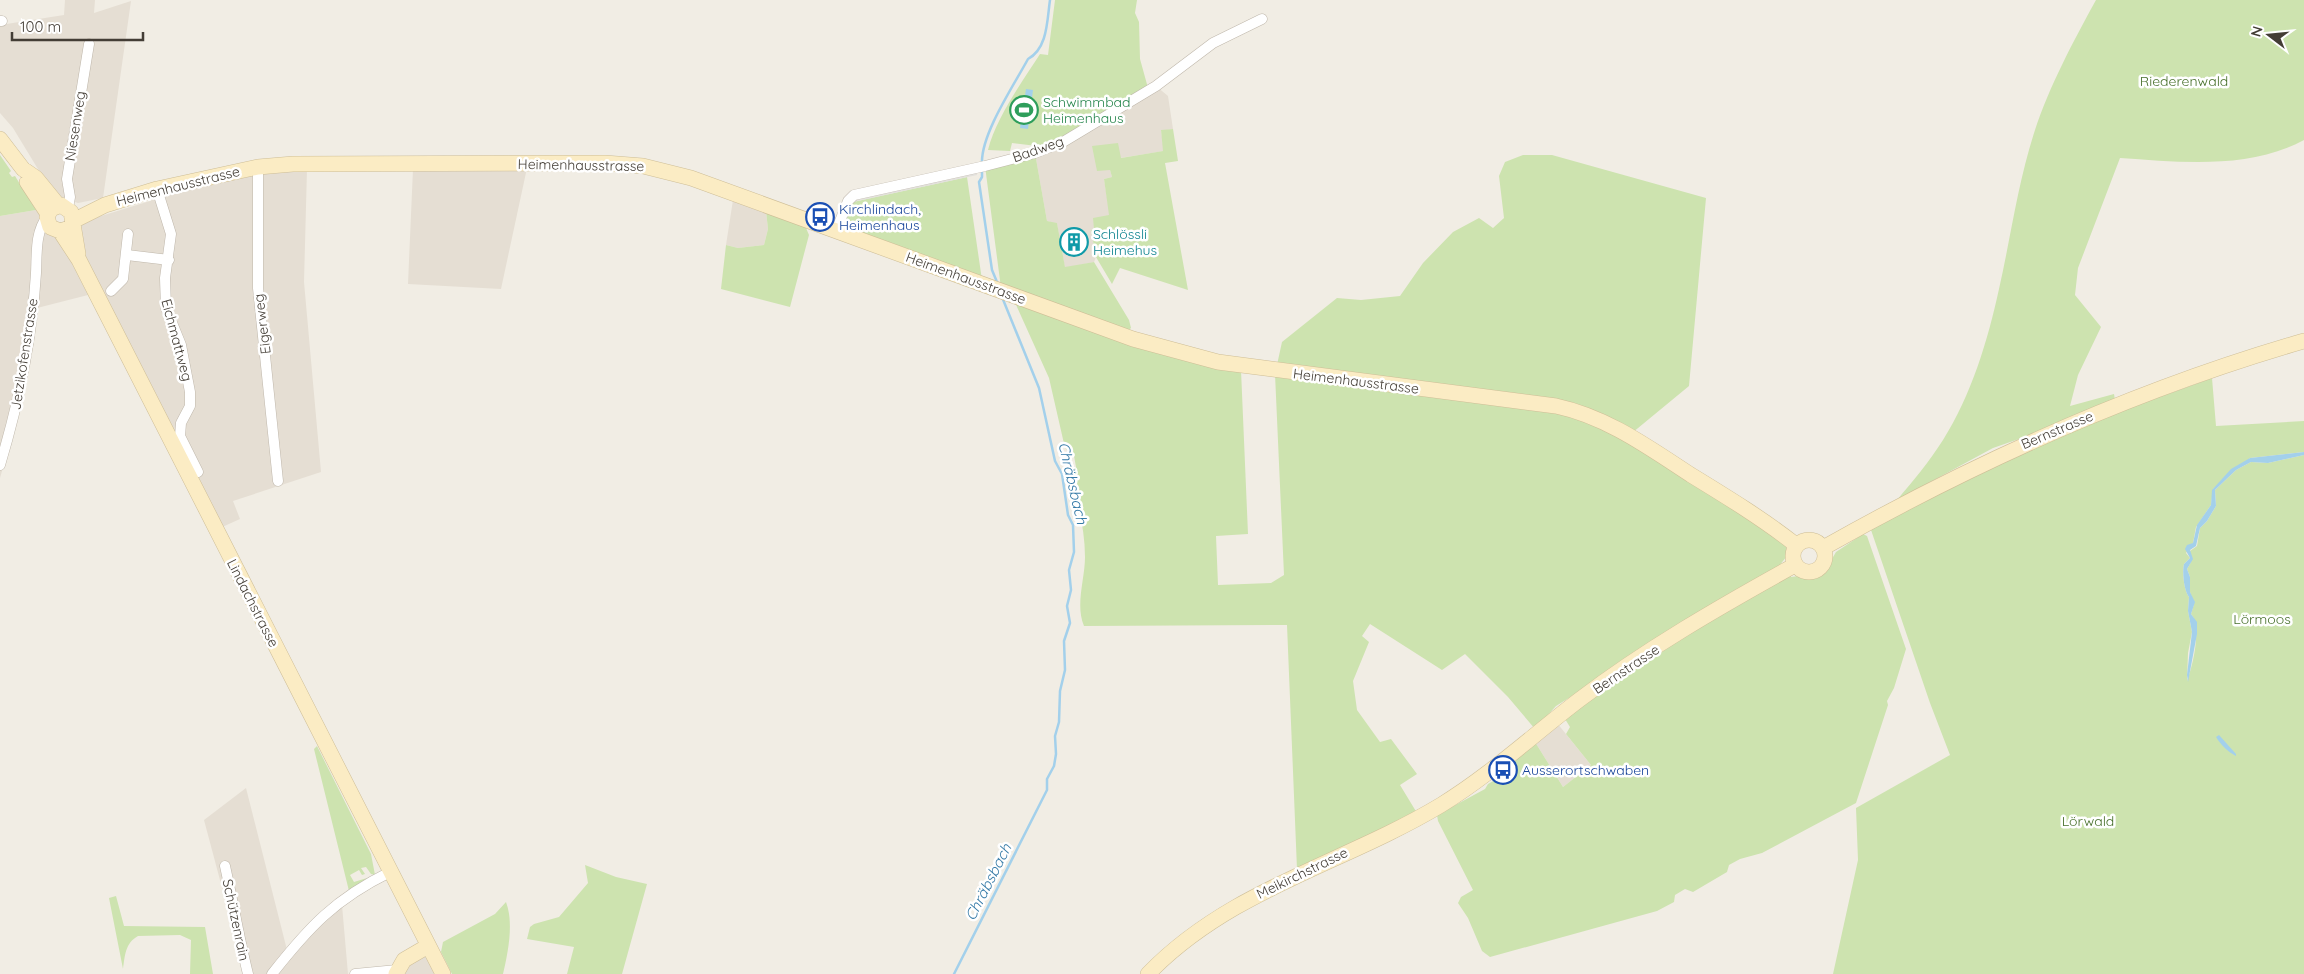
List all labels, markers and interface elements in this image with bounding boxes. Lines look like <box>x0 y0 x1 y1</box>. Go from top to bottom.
scale bar <box>12 10 144 42</box>
north arrow <box>2244 10 2294 60</box>
text: 100 m <box>20 17 61 36</box>
text: N <box>2246 24 2267 39</box>
park label: Riederenwald <box>2140 72 2228 90</box>
street label: Niesenweg <box>61 90 89 162</box>
place label: Schwimmbad Heimenhaus <box>1043 93 1131 127</box>
sports icon: Schwimmbad Heimenhaus <box>1009 95 1039 125</box>
street label: Badweg <box>1010 132 1066 166</box>
street label: Heimenhausstrasse <box>518 155 645 175</box>
street label: Heimenhausstrasse <box>114 162 242 210</box>
place label: Kirchlindach, Heimenhaus <box>839 200 921 234</box>
bus stop icon: Kirchlindach, Heimenhaus <box>805 202 835 232</box>
place label: Schlössli Heimehus <box>1093 225 1157 259</box>
building icon: Schlössli Heimehus <box>1059 227 1089 257</box>
street label: Heimenhausstrasse <box>903 248 1029 308</box>
street label: Eigerweg <box>249 293 275 355</box>
street label: Jetzikofenstrasse <box>6 297 42 411</box>
street label: Eichmattweg <box>157 297 197 383</box>
street label: Heimenhausstrasse <box>1292 364 1420 398</box>
street label: Bernstrasse <box>2018 407 2096 453</box>
water label: Chräbsbach <box>1054 440 1092 526</box>
street label: Lindachstrasse <box>223 556 283 650</box>
park label: Lörmoos <box>2233 610 2291 628</box>
street label: Bernstrasse <box>1589 640 1663 698</box>
bus stop icon: Ausserortschwaben <box>1488 755 1518 785</box>
place label: Ausserortschwaben <box>1522 761 1649 779</box>
park label: Lörwald <box>2062 812 2114 830</box>
water label: Chräbsbach <box>961 840 1016 924</box>
street label: Meikirchstrasse <box>1253 843 1351 903</box>
street label: Schützenrain <box>219 877 253 963</box>

